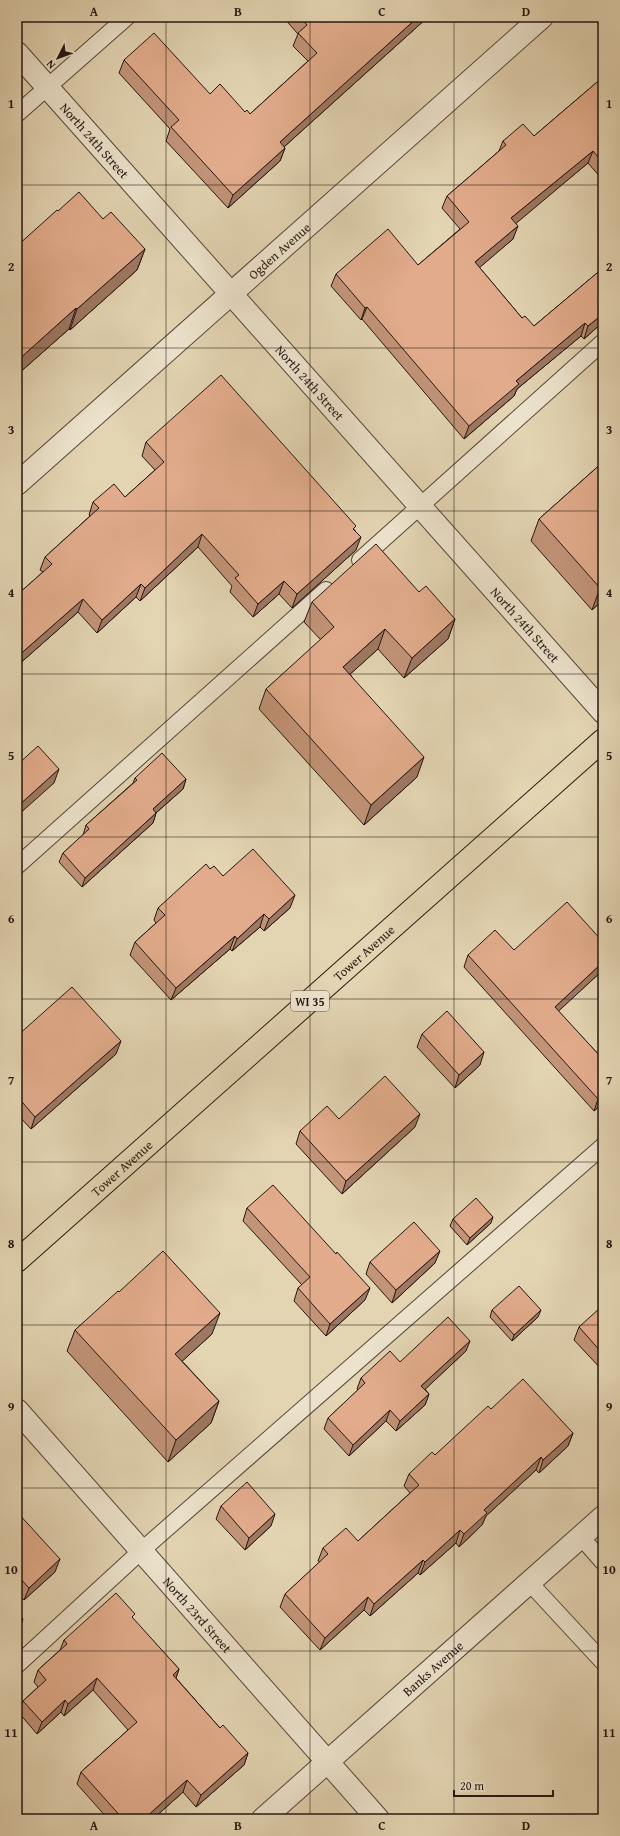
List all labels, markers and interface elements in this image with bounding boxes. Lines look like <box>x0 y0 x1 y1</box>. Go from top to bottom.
text: A <box>90 2 99 21</box>
text: B <box>234 2 242 21</box>
text: C <box>378 2 386 21</box>
text: D <box>522 2 530 21</box>
north arrow <box>38 38 78 78</box>
text: N <box>42 56 59 73</box>
text: 1 <box>8 94 14 113</box>
text: 1 <box>606 94 612 113</box>
street label: North 24th Street <box>56 98 134 183</box>
street label: Ogden Avenue <box>244 218 315 284</box>
text: 2 <box>8 257 15 276</box>
text: 2 <box>606 257 613 276</box>
street label: North 24th Street <box>271 341 349 425</box>
text: 3 <box>8 420 14 439</box>
text: 3 <box>606 420 612 439</box>
text: 4 <box>8 583 15 602</box>
street label: North 24th Street <box>487 583 564 667</box>
text: 4 <box>606 583 613 602</box>
text: 5 <box>8 746 15 765</box>
text: 5 <box>606 746 613 765</box>
text: 6 <box>8 909 15 928</box>
text: 6 <box>606 909 613 928</box>
street label: Tower Avenue <box>329 920 399 985</box>
road number: WI 35 <box>291 991 329 1011</box>
text: 7 <box>8 1071 15 1090</box>
text: 7 <box>606 1071 613 1090</box>
street label: Tower Avenue <box>87 1135 157 1201</box>
text: 8 <box>8 1234 15 1253</box>
text: 8 <box>606 1234 613 1253</box>
text: 9 <box>8 1397 15 1416</box>
text: 9 <box>606 1397 613 1416</box>
text: 10 <box>4 1560 18 1579</box>
text: 10 <box>602 1560 616 1579</box>
street label: North 23rd Street <box>159 1572 237 1657</box>
street label: Banks Avenue <box>398 1636 467 1700</box>
text: 11 <box>4 1723 18 1742</box>
text: 11 <box>602 1723 616 1742</box>
scale bar <box>454 1772 553 1798</box>
text: 20 m <box>460 1777 484 1794</box>
text: A <box>90 1816 99 1835</box>
text: B <box>234 1816 242 1835</box>
text: C <box>378 1816 386 1835</box>
text: D <box>522 1816 530 1835</box>

